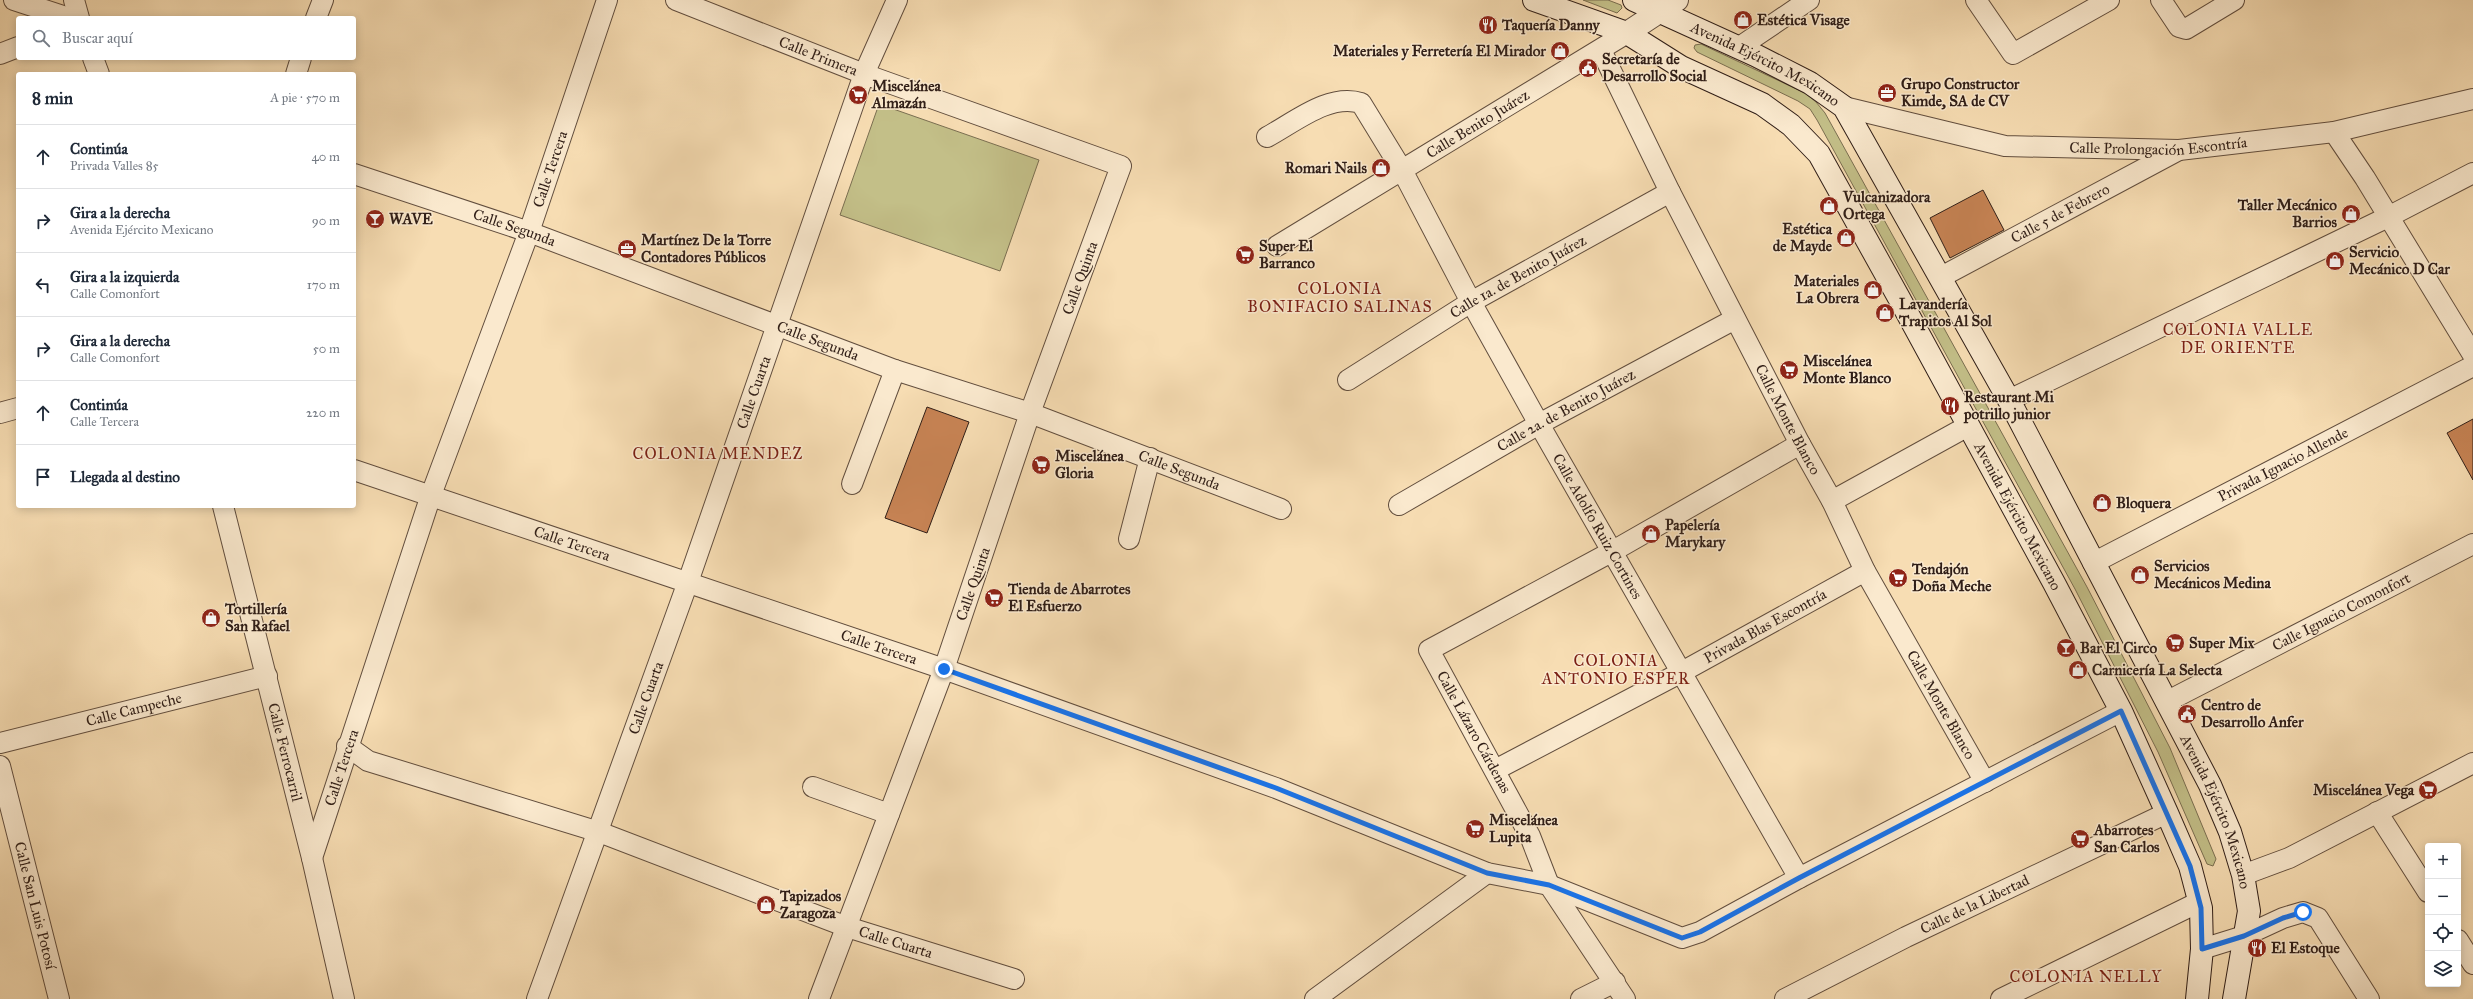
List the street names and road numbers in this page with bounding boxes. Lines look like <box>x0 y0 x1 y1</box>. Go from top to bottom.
street label: Avenida Ejército Mexicano <box>1687 18 1843 110</box>
street label: Calle Primera <box>776 32 861 80</box>
street label: Calle Benito Juárez <box>1423 86 1533 162</box>
street label: Calle Tercera <box>529 128 572 210</box>
street label: Calle Prolongación Escontría <box>2069 133 2249 159</box>
street label: Calle 5 de Febrero <box>2008 180 2113 247</box>
street label: Calle Segunda <box>471 205 559 250</box>
street label: Calle 1a. de Benito Juárez <box>1446 231 1589 322</box>
street label: Calle Quinta <box>1058 238 1102 317</box>
street label: Calle Segunda <box>774 317 862 365</box>
street label: Calle Cuarta <box>733 353 775 431</box>
street label: Calle Monte Blanco <box>1751 361 1825 478</box>
street label: Calle 2a. de Benito Juárez <box>1494 365 1638 455</box>
street label: Privada Ignacio Allende <box>2215 423 2351 506</box>
street label: Avenida Ejército Mexicano <box>1970 438 2065 594</box>
street label: Calle Segunda <box>1136 446 1223 494</box>
street label: Calle Adolfo Ruiz Cortines <box>1549 450 1646 602</box>
street label: Calle Tercera <box>531 522 613 565</box>
street label: Calle Quinta <box>952 544 994 623</box>
street label: Calle Ignacio Comonfort <box>2269 569 2414 655</box>
street label: Privada Blas Escontría <box>1700 585 1830 667</box>
street label: Calle Tercera <box>838 626 920 669</box>
street label: Calle Monte Blanco <box>1903 647 1979 763</box>
street label: Calle Cuarta <box>625 659 668 737</box>
street label: Calle Lázaro Cárdenas <box>1433 668 1515 796</box>
street label: Calle Campeche <box>84 689 184 730</box>
street label: Calle Ferrocarril <box>264 701 307 804</box>
street label: Calle Tercera <box>321 726 363 808</box>
street label: Avenida Ejército Mexicano <box>2176 731 2254 891</box>
street label: Calle San Luis Potosí <box>11 840 60 972</box>
street label: Calle de la Libertad <box>1917 871 2032 938</box>
street label: Calle Cuarta <box>857 922 935 962</box>

